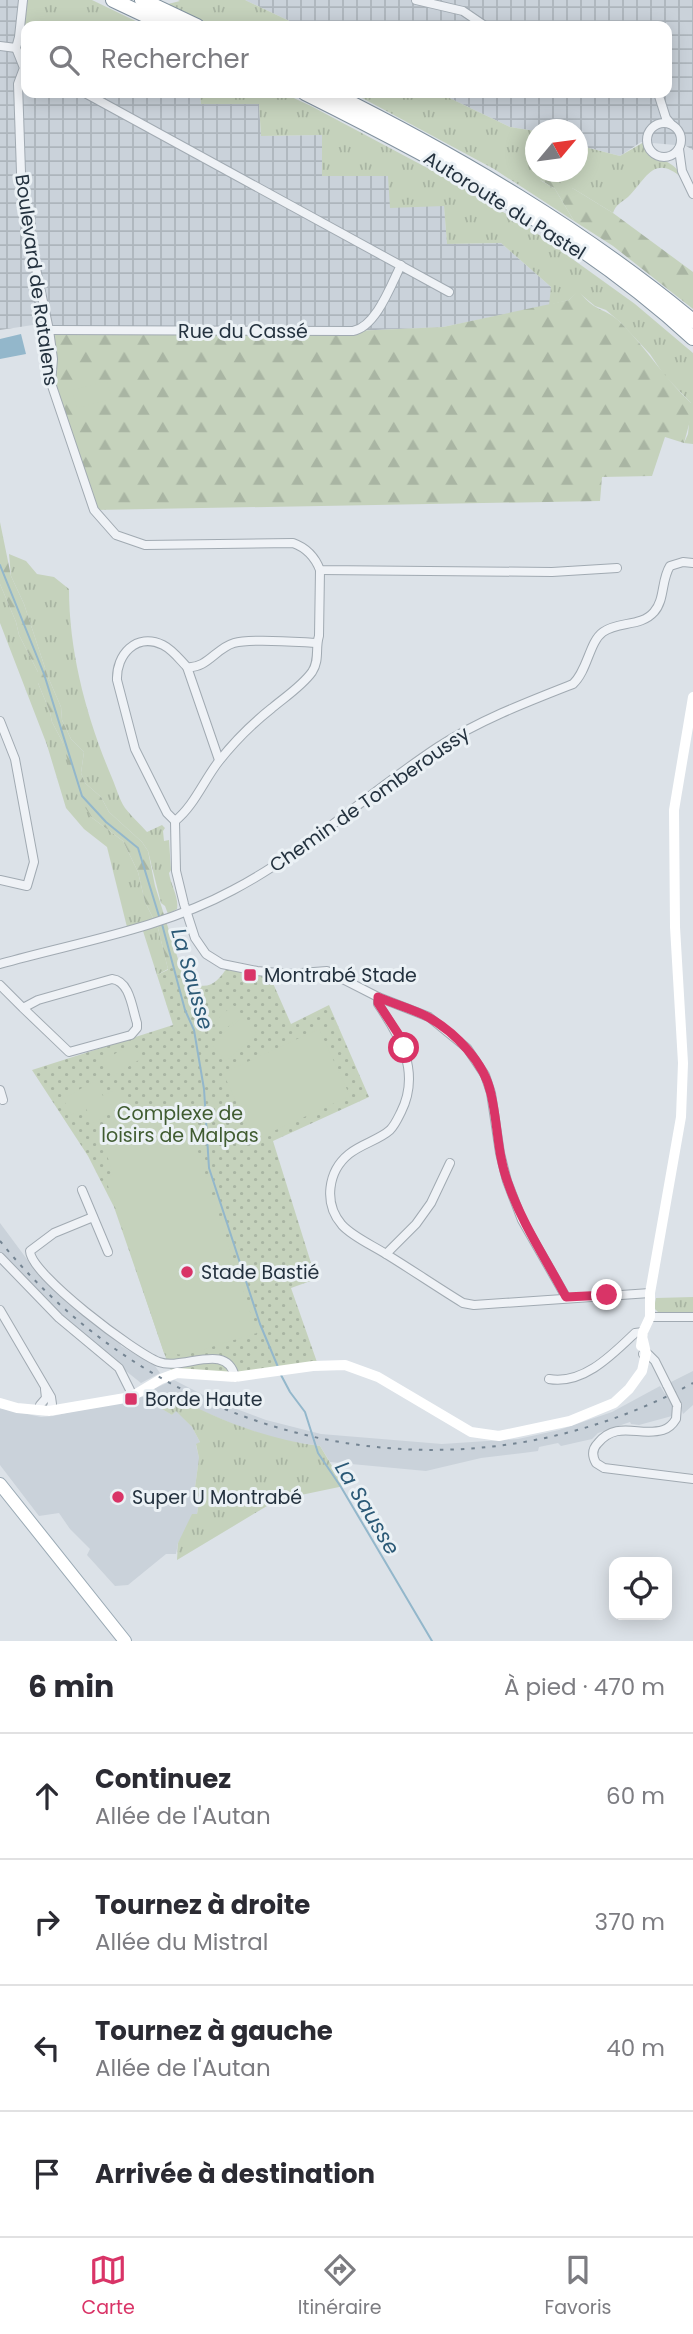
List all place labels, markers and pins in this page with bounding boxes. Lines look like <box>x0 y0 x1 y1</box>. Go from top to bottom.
place label: Montrabé Stade <box>264 962 417 989</box>
marker: Montrabé Stade <box>242 967 258 983</box>
place label: Stade Bastié <box>201 1259 319 1286</box>
marker: Stade Bastié <box>179 1264 195 1280</box>
place label: Borde Haute <box>145 1386 262 1413</box>
marker: Borde Haute <box>123 1391 139 1407</box>
place label: Super U Montrabé <box>132 1484 302 1511</box>
marker: Super U Montrabé <box>110 1489 126 1505</box>

